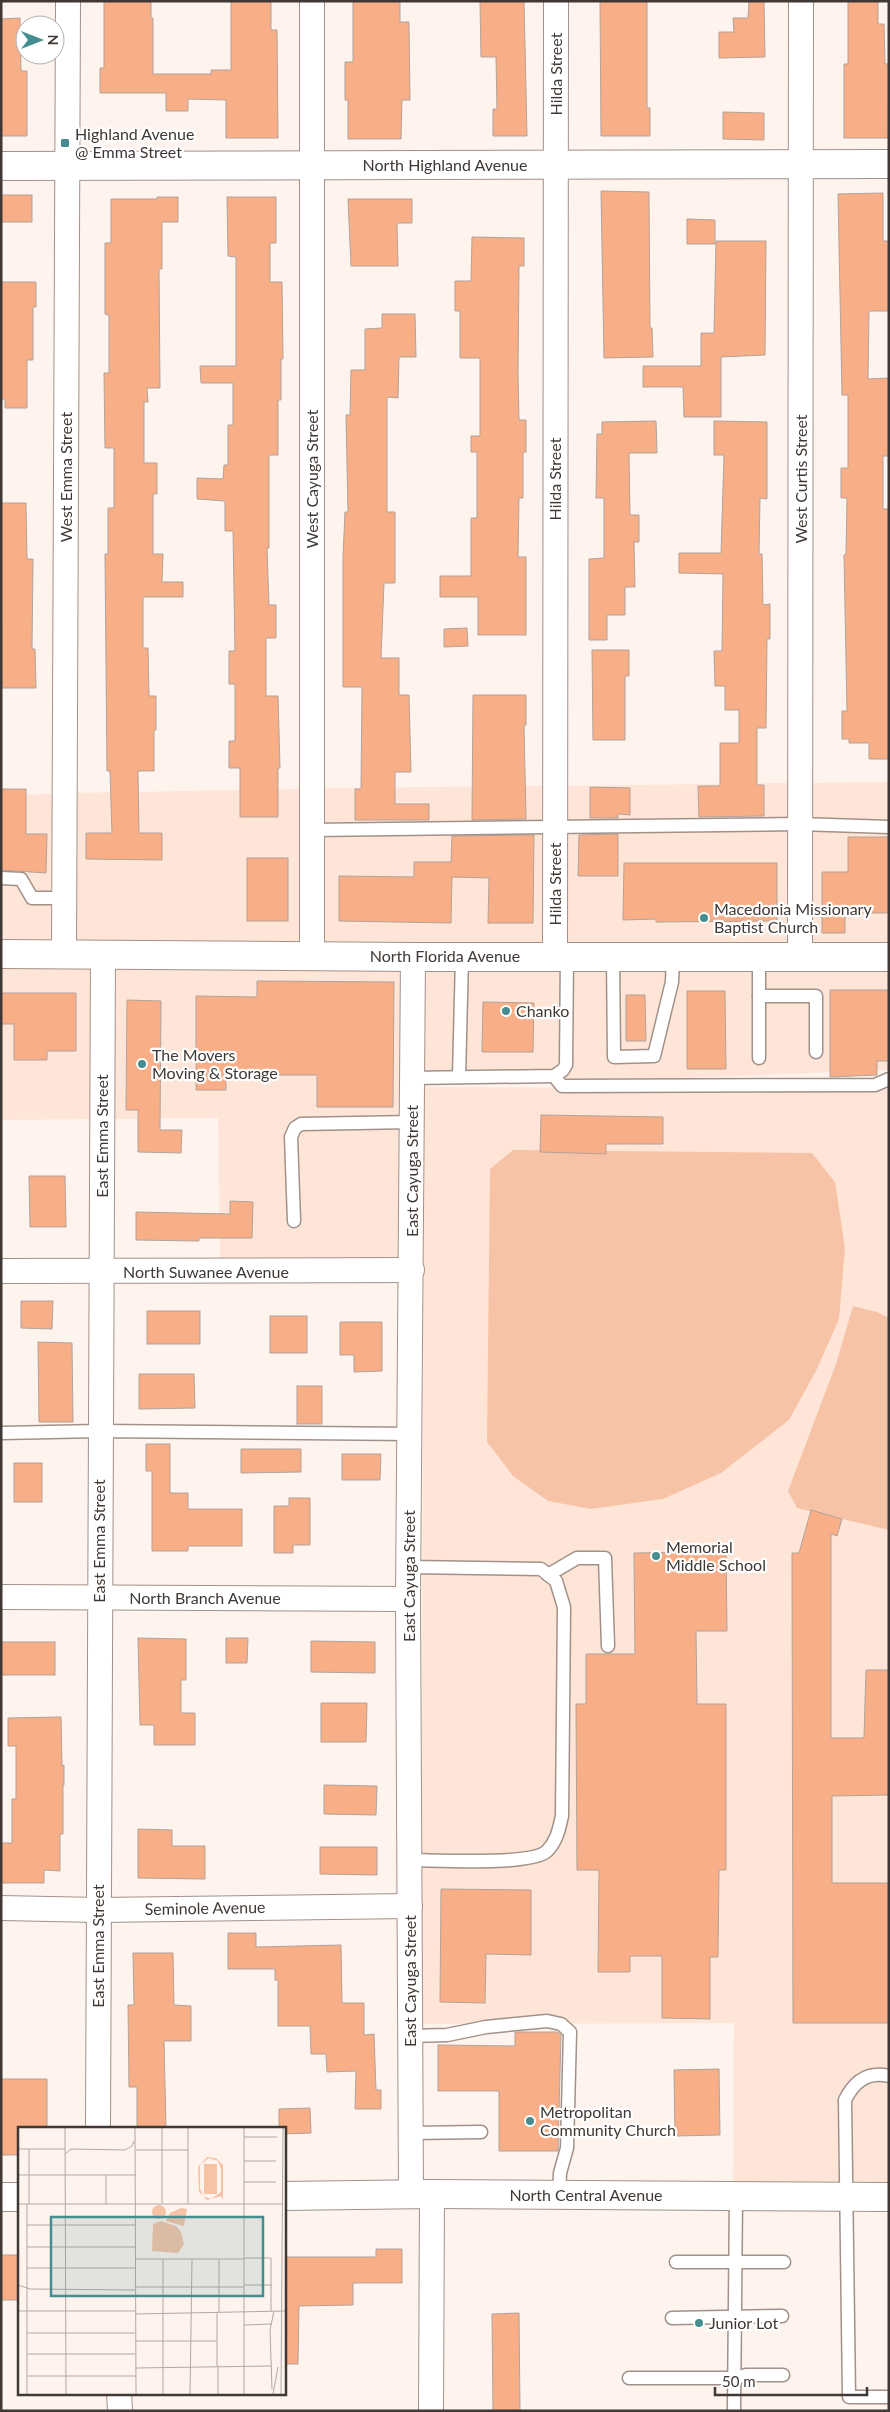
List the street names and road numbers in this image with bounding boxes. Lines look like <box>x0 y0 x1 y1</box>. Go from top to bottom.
street label: Hilda Street <box>546 32 565 115</box>
street label: North Highland Avenue <box>363 155 527 174</box>
street label: West Cayuga Street <box>302 409 321 548</box>
street label: West Emma Street <box>56 412 75 542</box>
street label: West Curtis Street <box>791 414 810 544</box>
street label: Hilda Street <box>545 437 564 520</box>
street label: Hilda Street <box>545 842 564 925</box>
street label: North Florida Avenue <box>370 946 520 965</box>
street label: East Emma Street <box>92 1074 111 1198</box>
street label: East Cayuga Street <box>402 1105 421 1237</box>
street label: North Suwanee Avenue <box>123 1262 289 1281</box>
street label: East Emma Street <box>89 1479 108 1603</box>
street label: East Cayuga Street <box>399 1510 418 1642</box>
street label: North Branch Avenue <box>129 1588 281 1607</box>
street label: East Emma Street <box>88 1884 107 2008</box>
street label: Seminole Avenue <box>144 1897 266 1918</box>
street label: East Cayuga Street <box>400 1915 419 2047</box>
street label: North Central Avenue <box>509 2185 663 2204</box>

